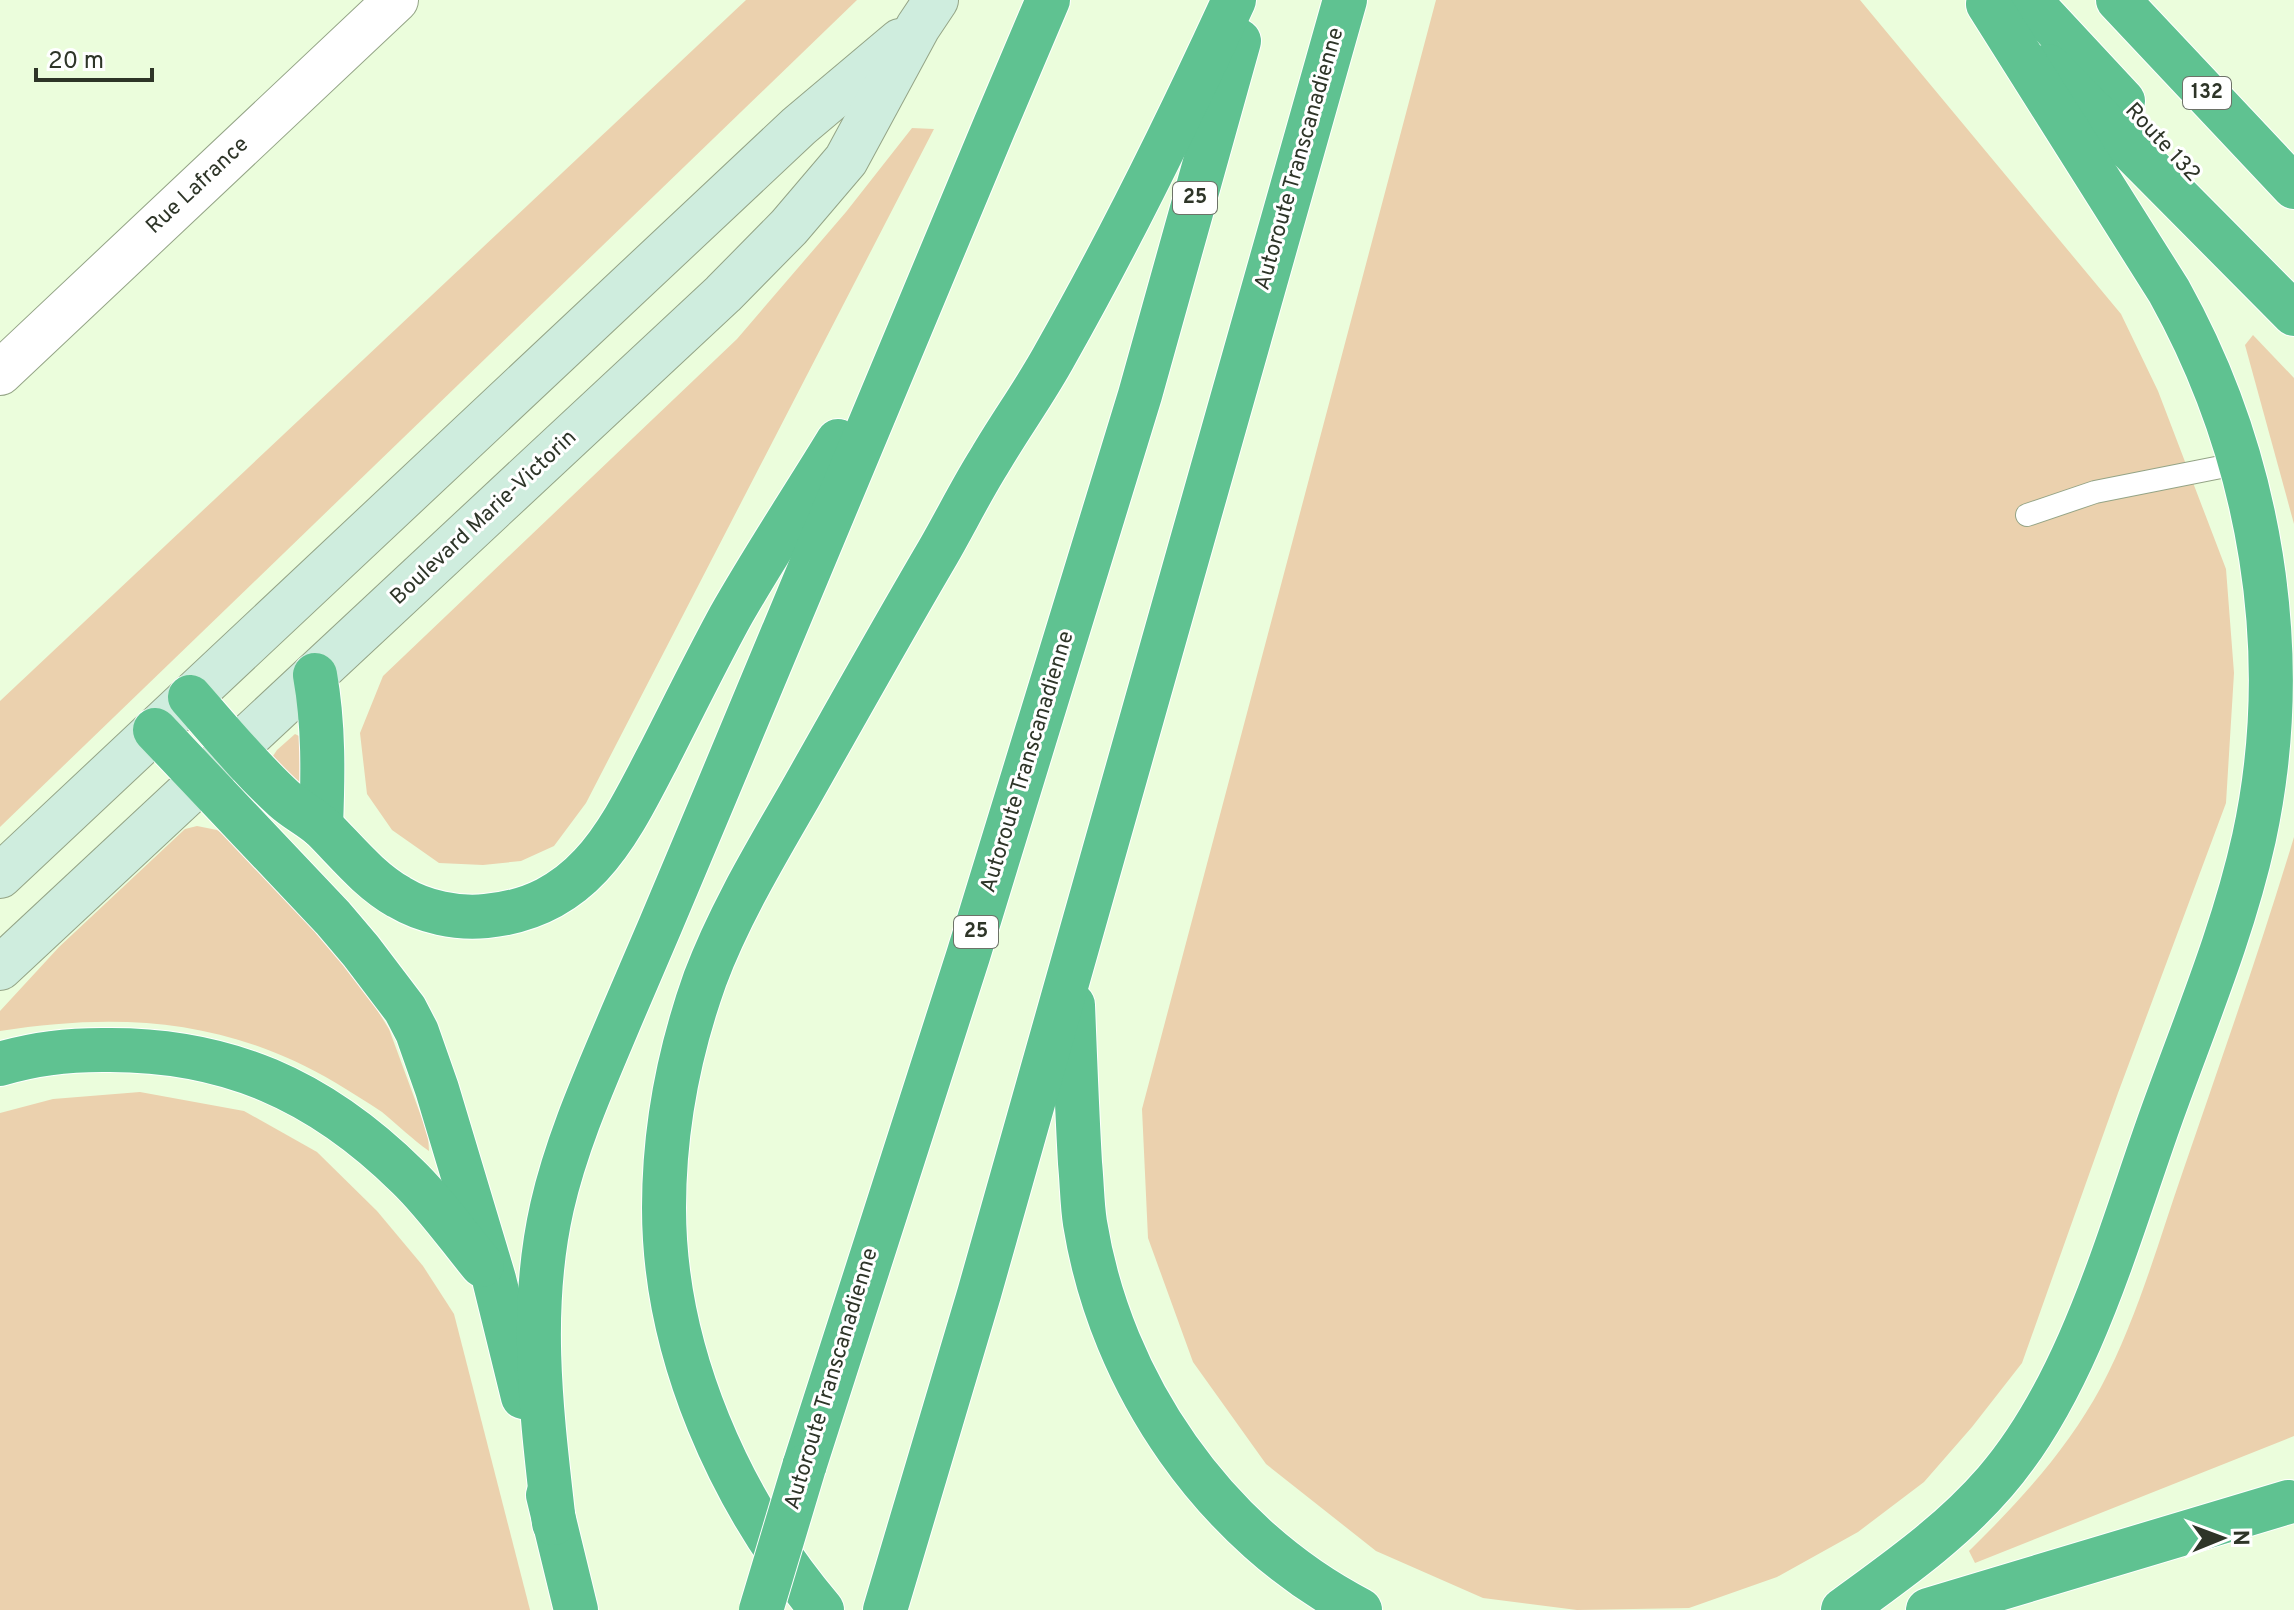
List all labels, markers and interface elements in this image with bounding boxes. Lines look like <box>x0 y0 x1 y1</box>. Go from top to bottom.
street label: Autoroute Transcanadienne <box>1250 25 1350 293</box>
scale bar <box>36 32 152 82</box>
text: 20 m <box>48 47 104 77</box>
road number: 132 <box>2183 77 2231 109</box>
street label: Route 132 <box>2119 98 2205 188</box>
street label: Rue Lafrance <box>141 132 255 240</box>
road number: 25 <box>1173 182 1217 214</box>
street label: Boulevard Marie-Victorin <box>385 425 583 611</box>
street label: Autoroute Transcanadienne <box>975 628 1081 896</box>
road number: 25 <box>954 916 998 948</box>
street label: Autoroute Transcanadienne <box>779 1245 885 1513</box>
north arrow <box>2182 1498 2262 1578</box>
text: N <box>2226 1530 2253 1546</box>

